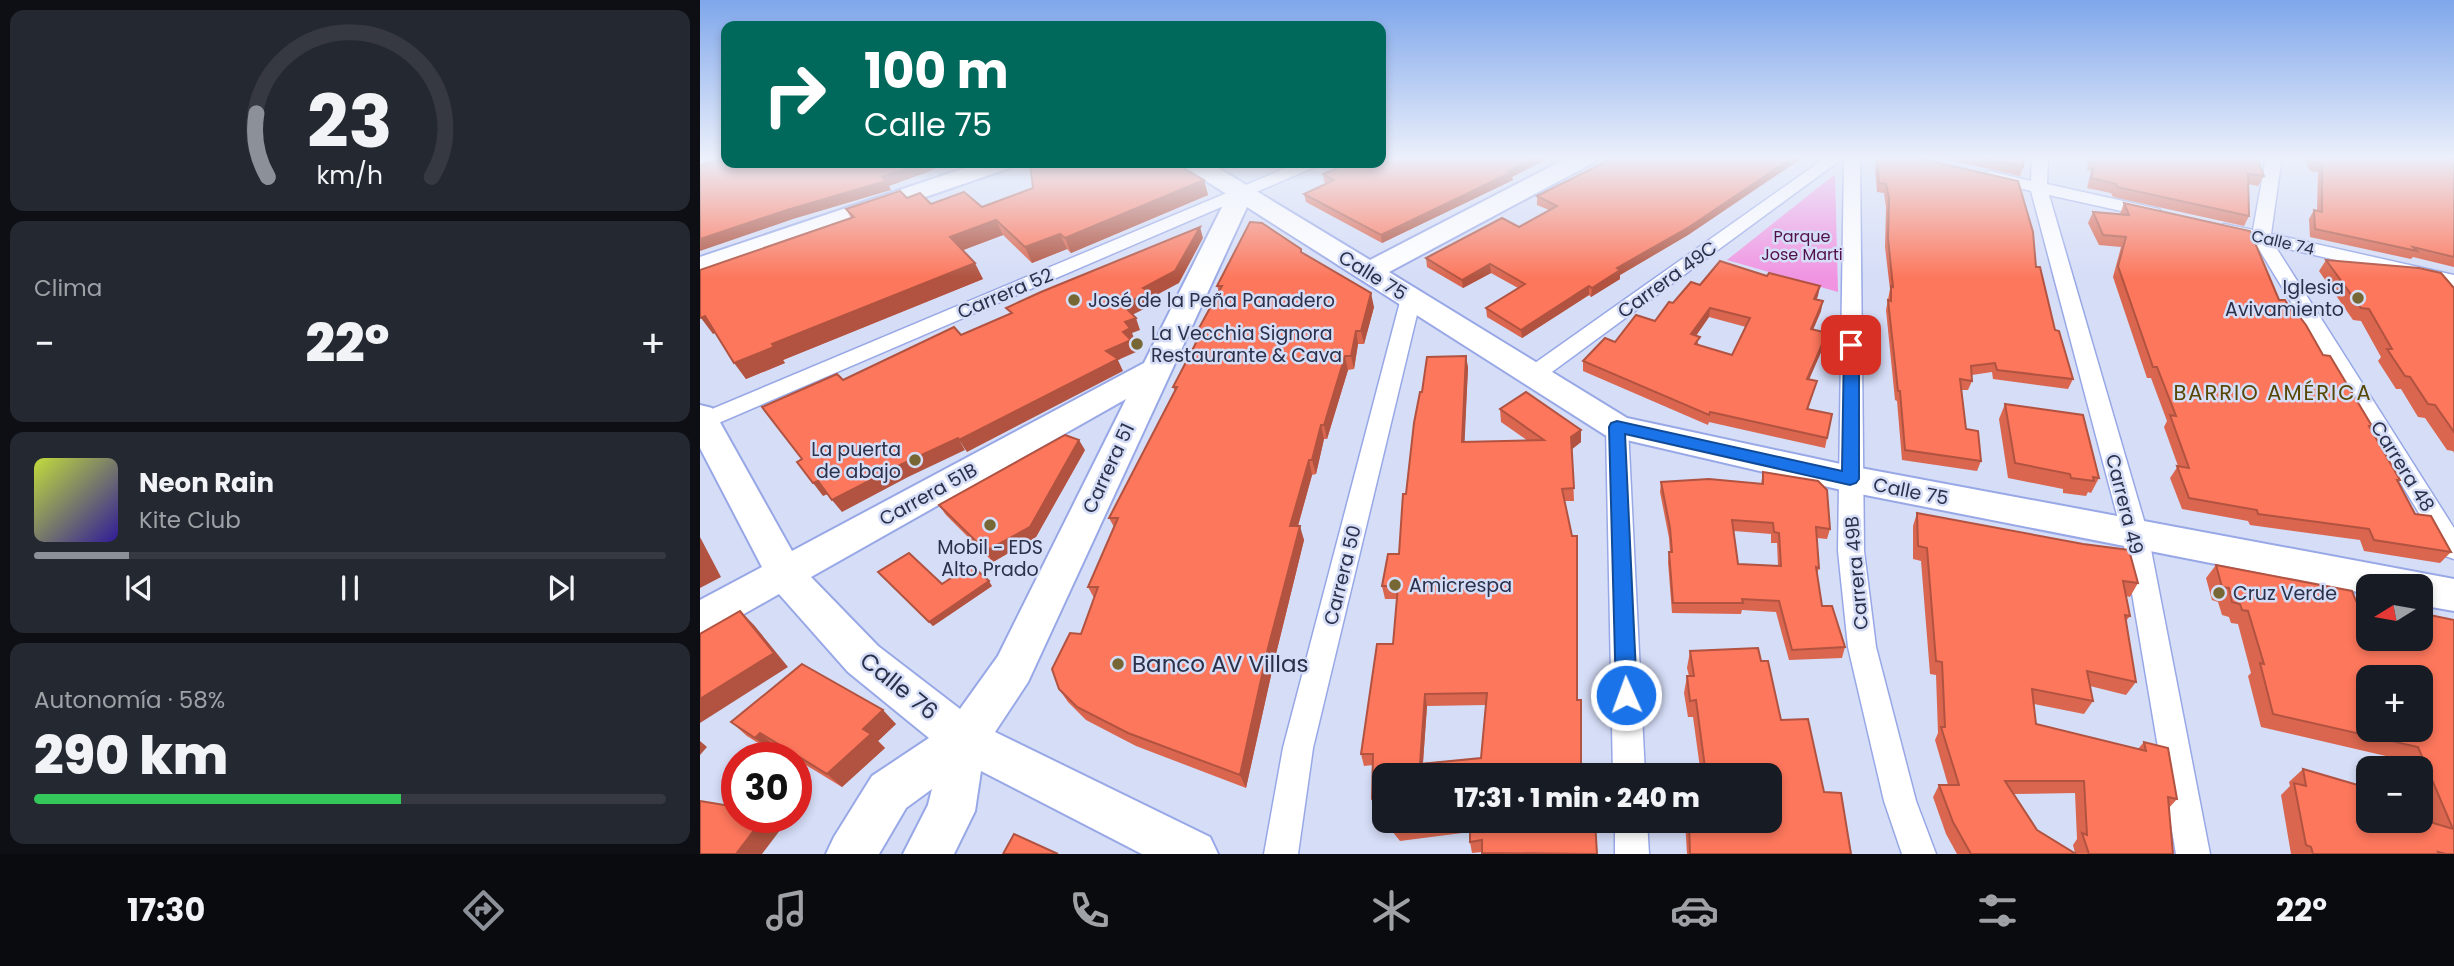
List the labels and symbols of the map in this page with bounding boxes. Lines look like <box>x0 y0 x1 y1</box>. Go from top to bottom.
street label: Calle 74 <box>2249 224 2317 261</box>
park label: Parque Jose Marti <box>1761 225 1843 266</box>
street label: Carrera 49C <box>1612 234 1723 325</box>
street label: Calle 75 <box>1333 244 1412 307</box>
street label: Carrera 52 <box>953 261 1057 326</box>
place label: Iglesia Avivamiento <box>2225 274 2344 323</box>
place label: José de la Peña Panadero <box>1088 287 1335 314</box>
marker: Iglesia Avivamiento <box>2350 290 2366 306</box>
marker: José de la Peña Panadero <box>1066 292 1082 308</box>
pin <box>1821 315 1881 375</box>
place label: La Vecchia Signora Restaurante & Cava <box>1151 320 1342 369</box>
marker: La Vecchia Signora Restaurante & Cava <box>1129 336 1145 352</box>
district label: BARRIO AMÉRICA <box>2173 378 2373 407</box>
street label: Carrera 48 <box>2364 416 2441 517</box>
street label: Carrera 51 <box>1076 419 1141 518</box>
place label: La puerta de abajo <box>811 436 901 485</box>
street label: Carrera 49 <box>2099 451 2150 557</box>
marker: La puerta de abajo <box>907 452 923 468</box>
street label: Carrera 51B <box>874 456 982 532</box>
street label: Calle 75 <box>1871 471 1951 512</box>
street label: Carrera 49B <box>1838 515 1875 631</box>
marker: Mobil - EDS Alto Prado <box>982 517 998 533</box>
street label: Carrera 50 <box>1317 522 1368 628</box>
place label: Mobil - EDS Alto Prado <box>937 534 1043 583</box>
place label: Amicrespa <box>1409 572 1512 599</box>
north arrow <box>2356 574 2432 651</box>
marker: Amicrespa <box>1387 577 1403 593</box>
place label: Cruz Verde <box>2233 580 2337 607</box>
marker: Cruz Verde <box>2211 585 2227 601</box>
street label: Calle 76 <box>853 645 945 727</box>
place label: Banco AV Villas <box>1132 648 1308 680</box>
marker: Banco AV Villas <box>1110 656 1126 672</box>
position arrow <box>1589 658 1663 732</box>
speed limit sign: 30 <box>721 742 812 833</box>

